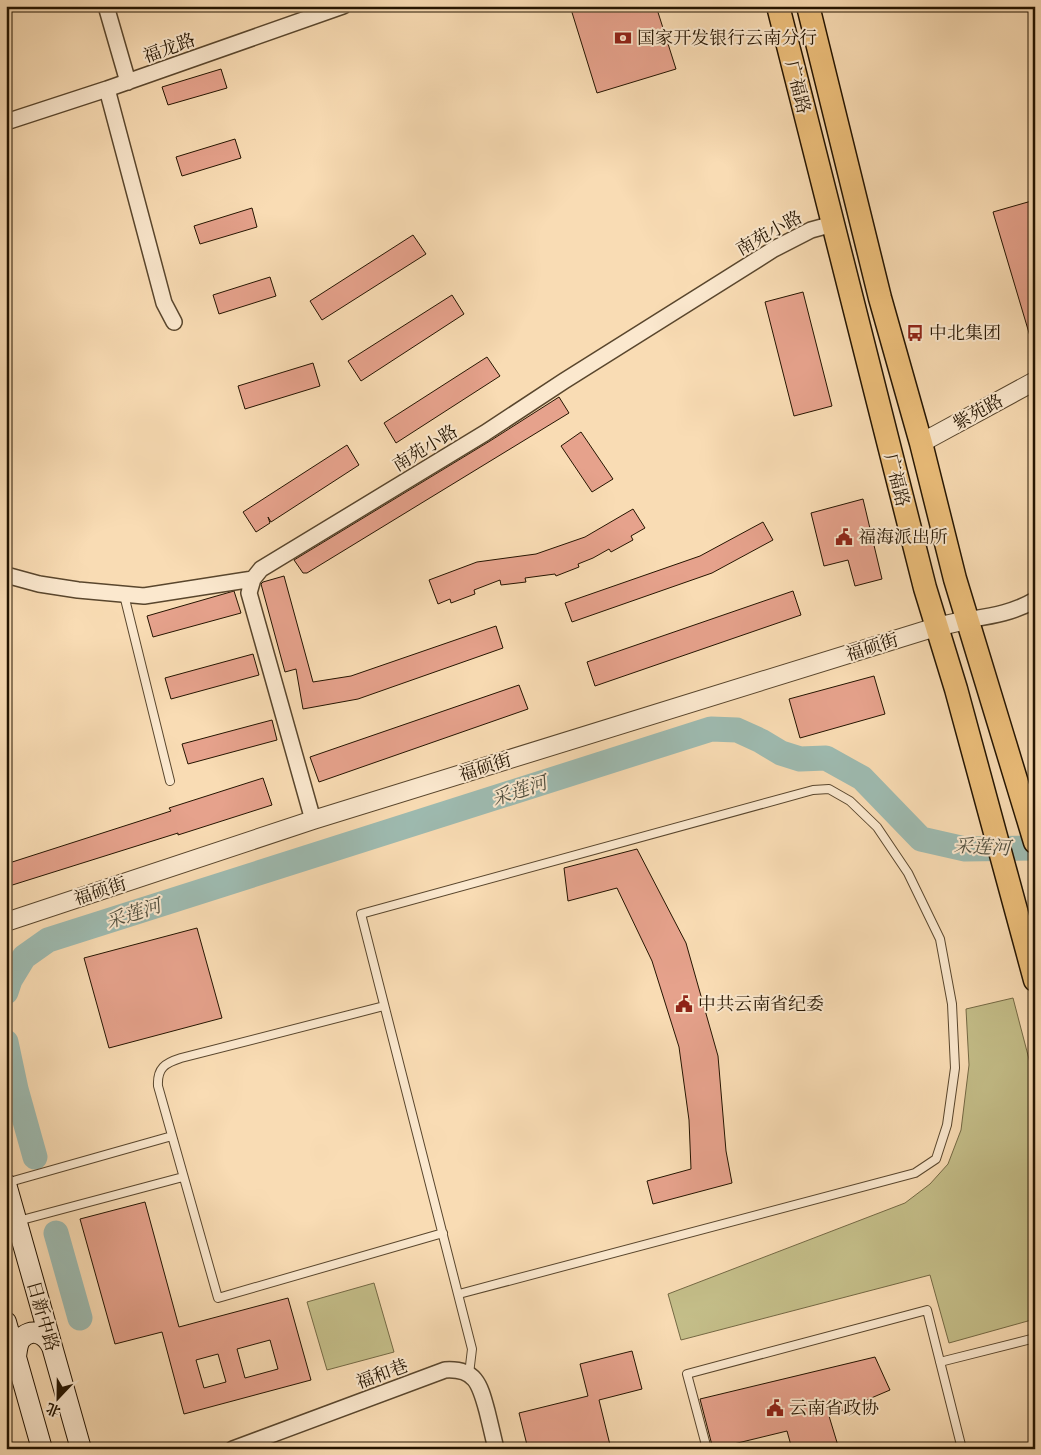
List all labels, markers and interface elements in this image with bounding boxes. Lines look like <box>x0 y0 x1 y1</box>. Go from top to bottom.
place label: 国家开发银行云南分行 <box>637 27 817 50</box>
street label: 福龙路 <box>140 28 198 69</box>
bank icon: 国家开发银行云南分行 <box>613 28 633 48</box>
street label: 广福路 <box>780 58 815 116</box>
street label: 南苑小路 <box>732 206 806 261</box>
place label: 中北集团 <box>929 322 1001 345</box>
bus stop icon: 中北集团 <box>905 323 925 343</box>
street label: 紫苑路 <box>949 389 1007 436</box>
street label: 南苑小路 <box>388 420 462 477</box>
street label: 广福路 <box>879 451 914 509</box>
place label: 福海派出所 <box>858 526 948 549</box>
public building icon: 福海派出所 <box>834 527 854 547</box>
street label: 福硕街 <box>843 629 901 666</box>
street label: 福硕街 <box>456 749 514 786</box>
water label: 采莲河 <box>488 770 553 811</box>
water label: 采莲河 <box>953 834 1014 861</box>
street label: 福硕街 <box>71 872 129 911</box>
water label: 采莲河 <box>102 893 167 934</box>
place label: 中共云南省纪委 <box>698 993 824 1016</box>
public building icon: 中共云南省纪委 <box>674 994 694 1014</box>
street label: 日新中路 <box>22 1278 63 1354</box>
street label: 福和巷 <box>353 1354 411 1395</box>
north arrow <box>32 1372 82 1422</box>
place label: 云南省政协 <box>789 1397 879 1420</box>
public building icon: 云南省政协 <box>765 1398 785 1418</box>
text: 北 <box>44 1399 63 1420</box>

